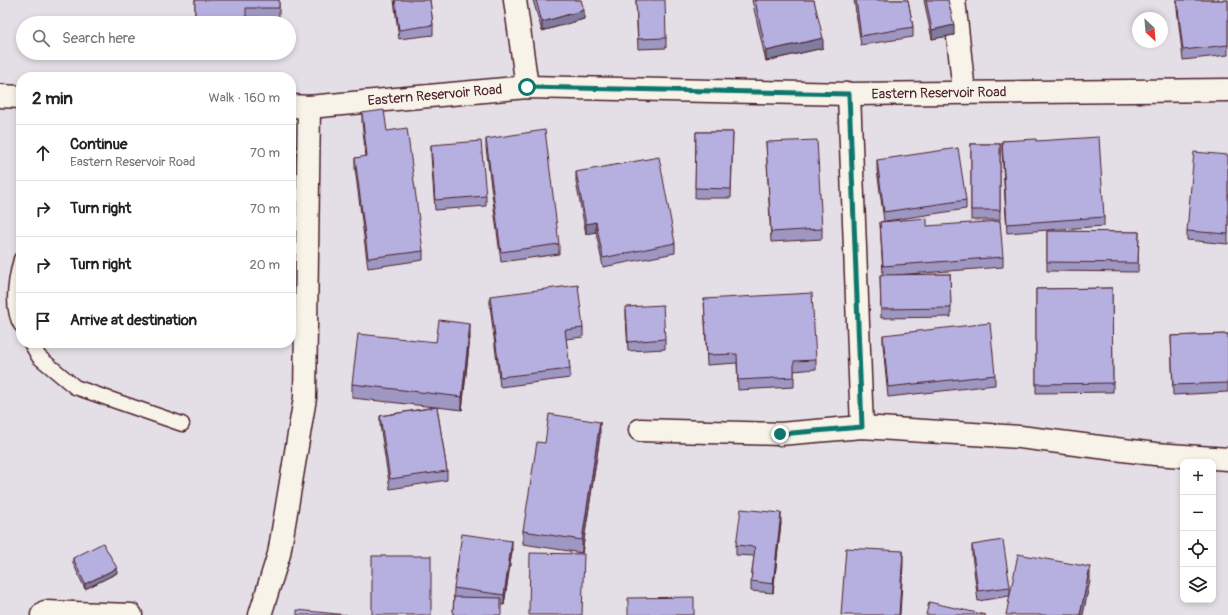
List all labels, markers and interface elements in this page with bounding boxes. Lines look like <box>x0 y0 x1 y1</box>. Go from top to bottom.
north arrow <box>1132 12 1168 48</box>
search box <box>16 16 296 60</box>
icon: search <box>30 27 52 49</box>
text: Search here <box>62 29 135 48</box>
route start <box>518 78 536 96</box>
street label: Eastern Reservoir Road <box>367 81 503 109</box>
street label: Eastern Reservoir Road <box>871 83 1007 103</box>
text: 2 min <box>32 88 73 109</box>
text: Walk · 160 m <box>209 90 280 106</box>
text: Continue <box>70 135 128 154</box>
icon: ahead <box>32 142 54 164</box>
text: 70 m <box>250 145 280 161</box>
text: Eastern Reservoir Road <box>70 154 195 170</box>
icon: right <box>32 198 54 220</box>
text: Turn right <box>70 199 131 218</box>
text: 70 m <box>250 201 280 217</box>
icon: right <box>32 254 54 276</box>
text: Turn right <box>70 255 131 274</box>
text: 20 m <box>249 257 280 273</box>
icon: arrive <box>32 310 54 332</box>
text: Arrive at destination <box>70 311 197 330</box>
route end <box>771 425 789 443</box>
map controls <box>1180 459 1216 603</box>
button: + <box>1180 459 1216 495</box>
button: − <box>1180 495 1216 531</box>
button: locate <box>1180 531 1216 567</box>
button: layers <box>1180 567 1216 603</box>

